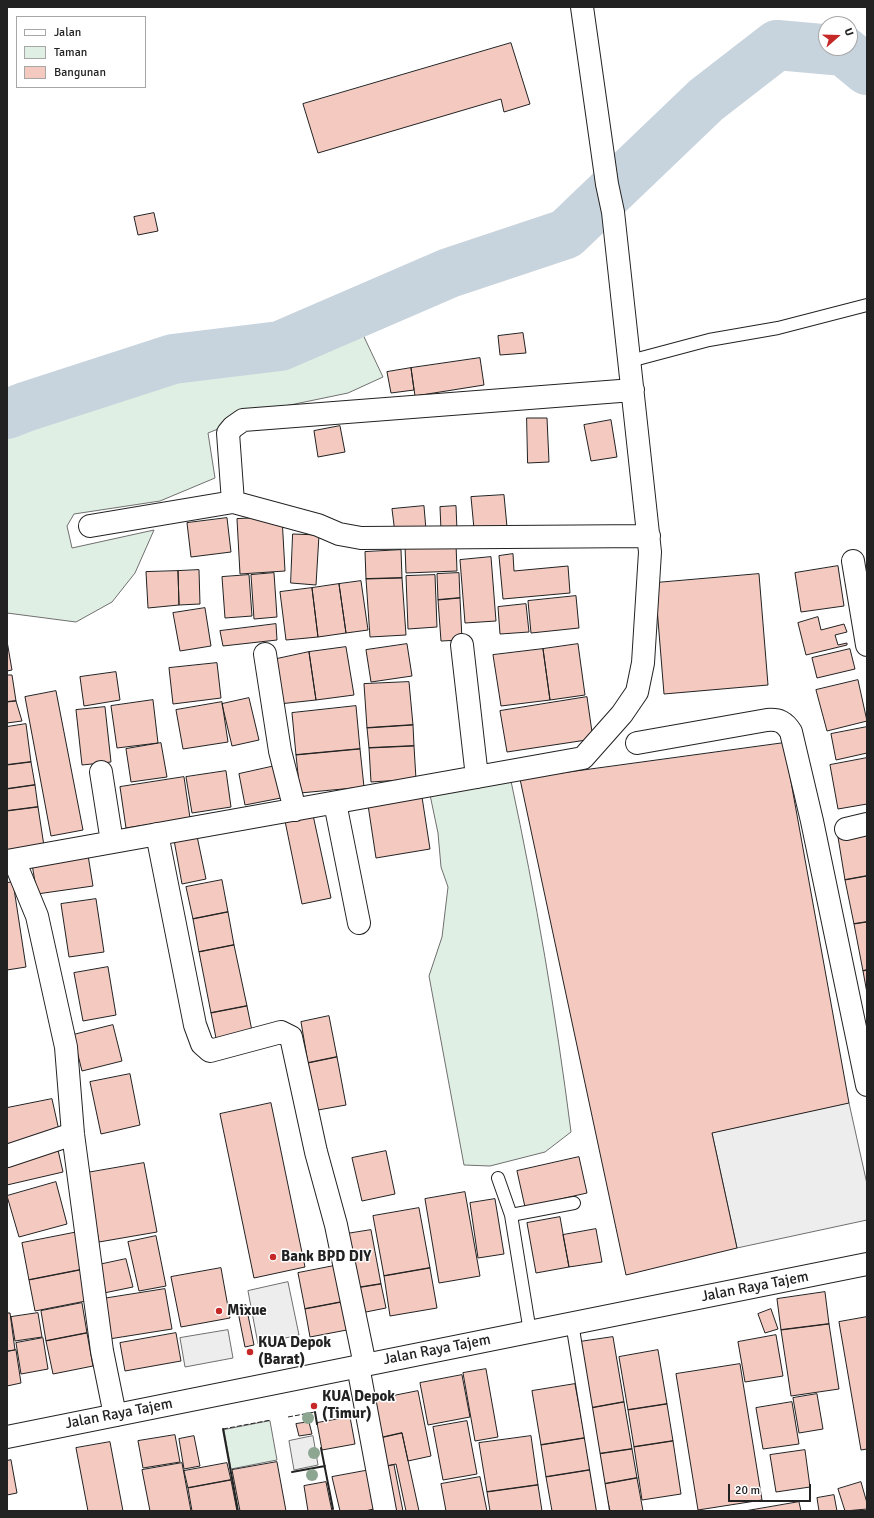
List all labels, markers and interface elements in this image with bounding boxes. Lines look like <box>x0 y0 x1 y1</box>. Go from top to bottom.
legend <box>16 16 146 88</box>
north arrow <box>818 16 858 56</box>
text: Jalan <box>54 25 81 40</box>
text: U <box>841 26 856 38</box>
text: Taman <box>54 45 87 60</box>
text: Bangunan <box>54 65 106 80</box>
place label: Bank BPD DIY <box>281 1248 372 1266</box>
marker: Bank BPD DIY <box>268 1252 278 1262</box>
street label: Jalan Raya Tajem <box>700 1268 810 1306</box>
place label: Mixue <box>227 1302 267 1320</box>
marker: Mixue <box>214 1306 224 1316</box>
street label: Jalan Raya Tajem <box>382 1331 492 1369</box>
place label: KUA Depok (Barat) <box>258 1334 331 1369</box>
marker: KUA Depok (Barat) <box>245 1347 255 1357</box>
place label: KUA Depok (Timur) <box>322 1388 395 1423</box>
street label: Jalan Raya Tajem <box>64 1395 174 1433</box>
marker: KUA Depok (Timur) <box>309 1401 319 1411</box>
scale bar <box>730 1476 813 1502</box>
text: 20 m <box>735 1483 760 1498</box>

